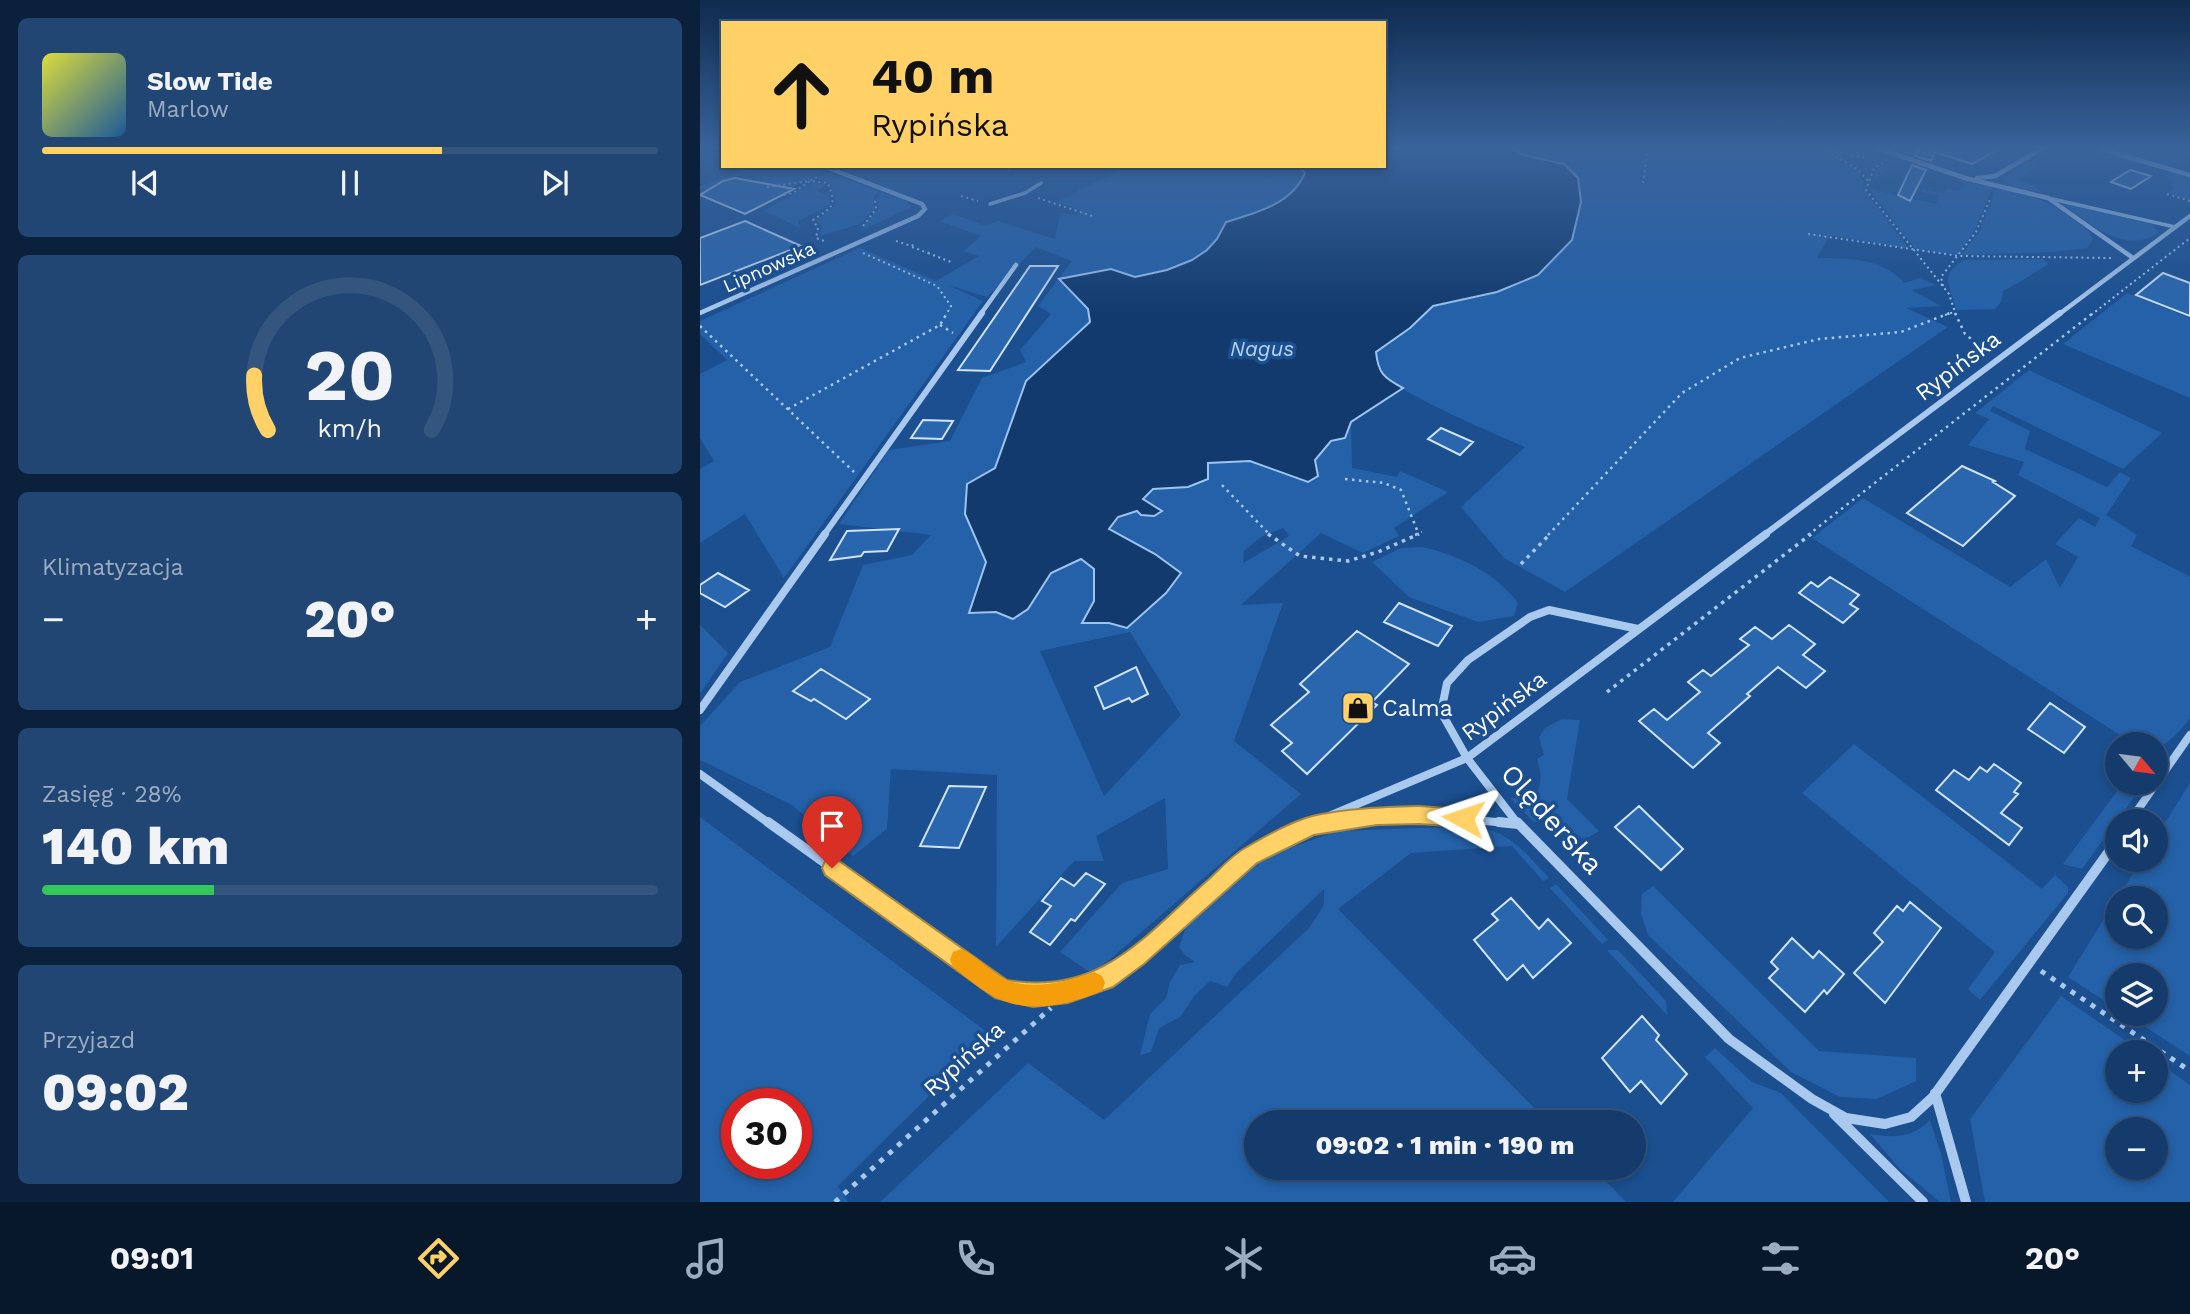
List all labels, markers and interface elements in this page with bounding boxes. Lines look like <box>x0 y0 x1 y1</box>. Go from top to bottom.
text: 40 m <box>871 47 994 105</box>
icon: ahead <box>756 49 847 140</box>
text: Slow Tide <box>147 66 273 96</box>
text: Marlow <box>147 96 229 123</box>
text: Rypińska <box>871 106 1009 144</box>
icon: previous <box>126 164 164 202</box>
icon: pause <box>331 164 369 202</box>
icon: next <box>536 164 574 202</box>
street label: Lipnowska <box>719 236 819 297</box>
street label: Rypińska <box>1910 325 2006 407</box>
text: 20 <box>305 333 395 419</box>
water label: Nagus <box>1230 336 1294 361</box>
text: km/h <box>318 414 382 443</box>
text: Klimatyzacja <box>42 554 184 581</box>
text: 20° <box>304 589 396 650</box>
text: − <box>42 597 65 641</box>
text: + <box>635 597 658 641</box>
street label: Rypińska <box>1456 665 1552 747</box>
shop icon: Calma <box>1339 689 1377 727</box>
place label: Calma <box>1382 695 1453 722</box>
north arrow <box>2105 732 2168 794</box>
map controls <box>2105 732 2168 1180</box>
street label: Olęderska <box>1494 757 1610 881</box>
text: Zasięg · 28% <box>42 781 181 808</box>
position arrow <box>1426 781 1500 855</box>
pin <box>802 796 862 868</box>
icon: arrive <box>813 807 851 845</box>
button: sound <box>2105 809 2168 872</box>
text: 140 km <box>42 816 229 877</box>
button: search <box>2105 886 2168 949</box>
button: layers <box>2105 963 2168 1026</box>
street label: Rypińska <box>918 1016 1010 1102</box>
text: Przyjazd <box>42 1027 135 1054</box>
button: + <box>2105 1040 2168 1103</box>
text: 09:02 <box>42 1062 189 1123</box>
speed limit sign: 30 <box>721 1088 812 1179</box>
button: − <box>2105 1117 2168 1180</box>
text: 09:02 · 1 min · 190 m <box>1316 1130 1574 1160</box>
icon: directions <box>414 1234 463 1283</box>
icon: music <box>682 1234 731 1283</box>
icon: phone <box>951 1234 1000 1283</box>
icon: climate <box>1219 1234 1268 1283</box>
icon: car <box>1488 1234 1537 1283</box>
icon: filters <box>1756 1234 1805 1283</box>
text: 09:01 <box>110 1239 194 1277</box>
text: 20° <box>2025 1239 2080 1277</box>

